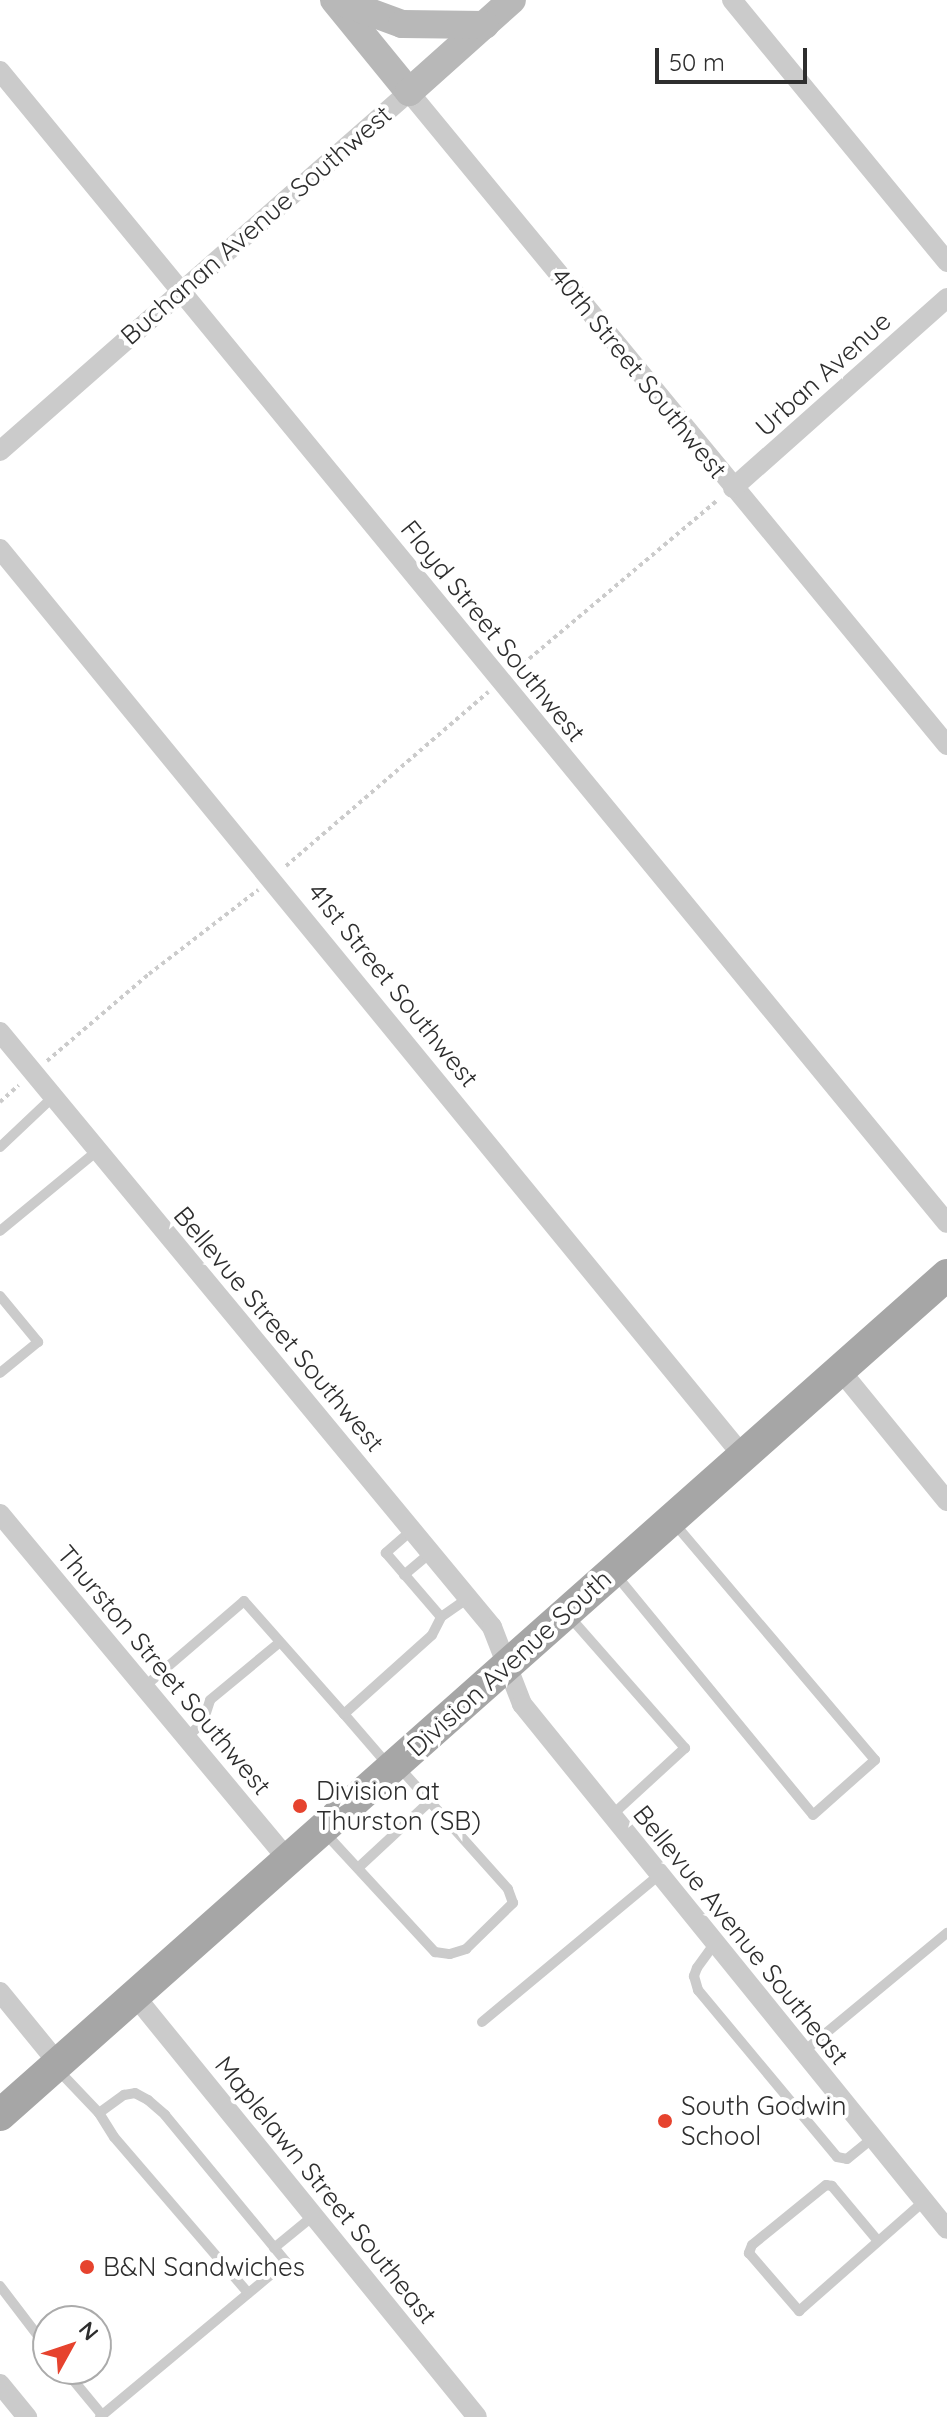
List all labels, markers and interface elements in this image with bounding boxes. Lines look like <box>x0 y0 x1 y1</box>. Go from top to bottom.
scale bar <box>659 32 811 82</box>
text: 50 m <box>669 47 725 77</box>
street label: Buchanan Avenue Southwest <box>114 99 398 351</box>
street label: 40th Street Southwest <box>544 261 734 485</box>
street label: Urban Avenue <box>749 305 897 443</box>
street label: Floyd Street Southwest <box>394 514 592 748</box>
street label: 41st Street Southwest <box>301 877 485 1093</box>
street label: Bellevue Street Southwest <box>167 1200 391 1458</box>
street label: Thurston Street Southwest <box>50 1539 278 1801</box>
street label: Division Avenue South <box>401 1563 617 1763</box>
place label: Division at Thurston (SB) <box>316 1775 481 1836</box>
marker: Division at Thurston (SB) <box>291 1797 309 1815</box>
street label: Bellevue Avenue Southeast <box>627 1799 855 2071</box>
street label: Maplelawn Street Southeast <box>208 2050 444 2330</box>
place label: South Godwin School <box>681 2090 846 2152</box>
marker: South Godwin School <box>656 2112 674 2130</box>
place label: B&N Sandwiches <box>103 2251 305 2283</box>
marker: B&N Sandwiches <box>78 2258 96 2276</box>
north arrow <box>32 2305 112 2385</box>
text: N <box>73 2316 105 2346</box>

